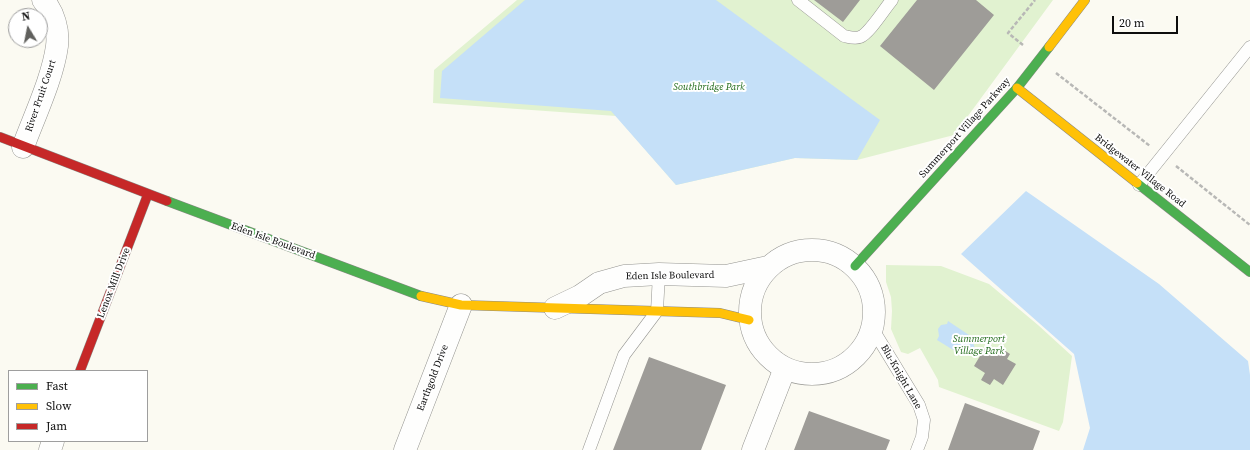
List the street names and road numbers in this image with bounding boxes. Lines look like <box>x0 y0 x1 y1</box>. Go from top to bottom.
street label: River Fruit Court <box>23 58 59 134</box>
street label: Summerport Village Parkway <box>917 76 1013 180</box>
street label: Bridgewater Village Road <box>1092 132 1188 210</box>
street label: Eden Isle Boulevard <box>229 220 317 262</box>
street label: Lenox Mill Drive <box>95 246 133 320</box>
street label: Eden Isle Boulevard <box>626 269 714 283</box>
street label: Earthgold Drive <box>415 343 451 413</box>
street label: Blu-Knight Lane <box>878 343 924 411</box>

